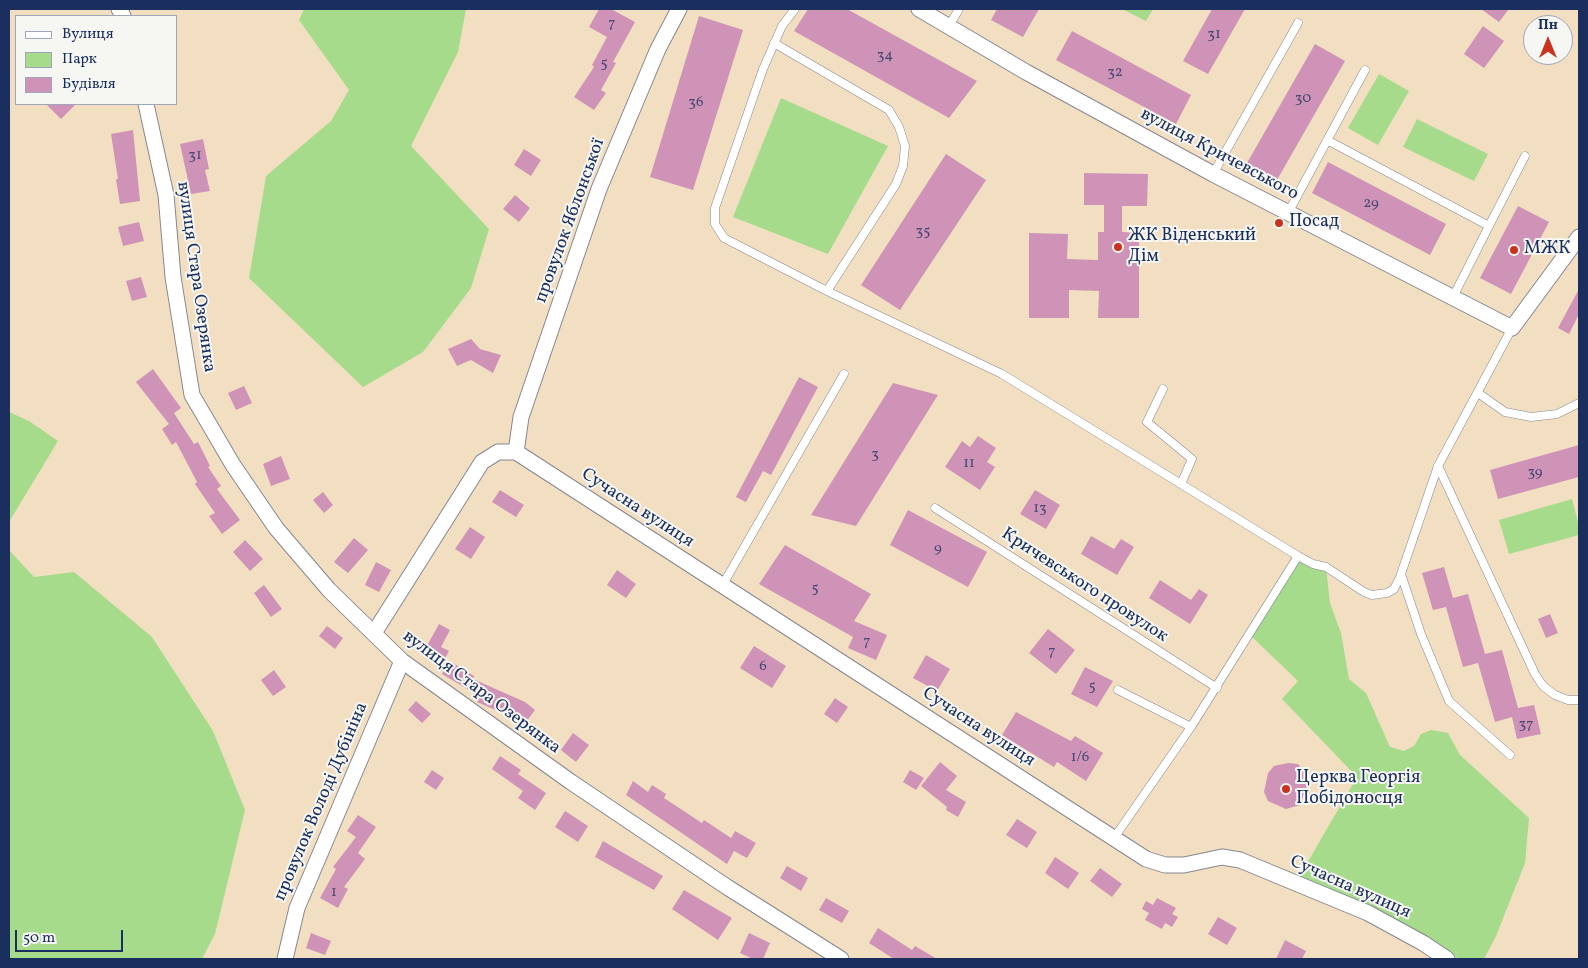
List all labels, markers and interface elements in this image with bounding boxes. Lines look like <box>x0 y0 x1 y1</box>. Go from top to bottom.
legend <box>15 15 178 105</box>
house number: 7 <box>608 15 616 33</box>
north arrow <box>1523 15 1573 65</box>
text: Пн <box>1538 16 1558 35</box>
text: Вулиця <box>62 24 113 45</box>
house number: 31 <box>1207 26 1221 44</box>
house number: 34 <box>877 47 893 65</box>
text: Парк <box>62 49 97 70</box>
house number: 5 <box>600 55 608 73</box>
house number: 32 <box>1107 64 1123 82</box>
text: Будівля <box>62 74 116 95</box>
house number: 30 <box>1295 90 1311 108</box>
house number: 36 <box>688 94 704 112</box>
street label: вулиця Кричевського <box>1136 104 1302 206</box>
street label: провулок Яблонської <box>531 136 611 306</box>
house number: 31 <box>188 147 202 165</box>
street label: вулиця Стара Озерянка <box>171 180 219 374</box>
house number: 29 <box>1363 195 1379 213</box>
place label: Посад <box>1289 212 1339 234</box>
marker: Посад <box>1273 217 1285 229</box>
house number: 35 <box>916 223 930 241</box>
place label: ЖК Віденський Дім <box>1128 226 1256 268</box>
place label: МЖК <box>1524 239 1570 261</box>
marker: ЖК Віденський Дім <box>1112 241 1124 253</box>
marker: МЖК <box>1508 244 1520 256</box>
house number: 3 <box>871 446 879 464</box>
house number: 11 <box>963 455 975 473</box>
house number: 39 <box>1527 464 1543 482</box>
street label: Сучасна вулиця <box>577 465 697 553</box>
house number: 13 <box>1033 500 1047 518</box>
street label: Кричевського провулок <box>997 524 1171 648</box>
house number: 9 <box>934 540 942 558</box>
house number: 5 <box>811 580 819 598</box>
street label: вулиця Стара Озерянка <box>398 626 564 760</box>
house number: 7 <box>863 633 871 651</box>
house number: 7 <box>1048 643 1056 661</box>
house number: 6 <box>759 658 767 676</box>
house number: 5 <box>1088 678 1096 696</box>
street label: Сучасна вулиця <box>918 684 1038 772</box>
street label: провулок Володі Дубініна <box>270 700 374 904</box>
house number: 37 <box>1519 716 1533 734</box>
house number: 1/6 <box>1071 749 1089 767</box>
place label: Церква Георгія Побідоносця <box>1296 768 1420 811</box>
marker: Церква Георгія Побідоносця <box>1280 783 1292 795</box>
street label: Сучасна вулиця <box>1286 852 1414 924</box>
house number: 1 <box>331 884 337 902</box>
scale bar <box>18 920 125 952</box>
text: 50 m <box>23 928 55 949</box>

